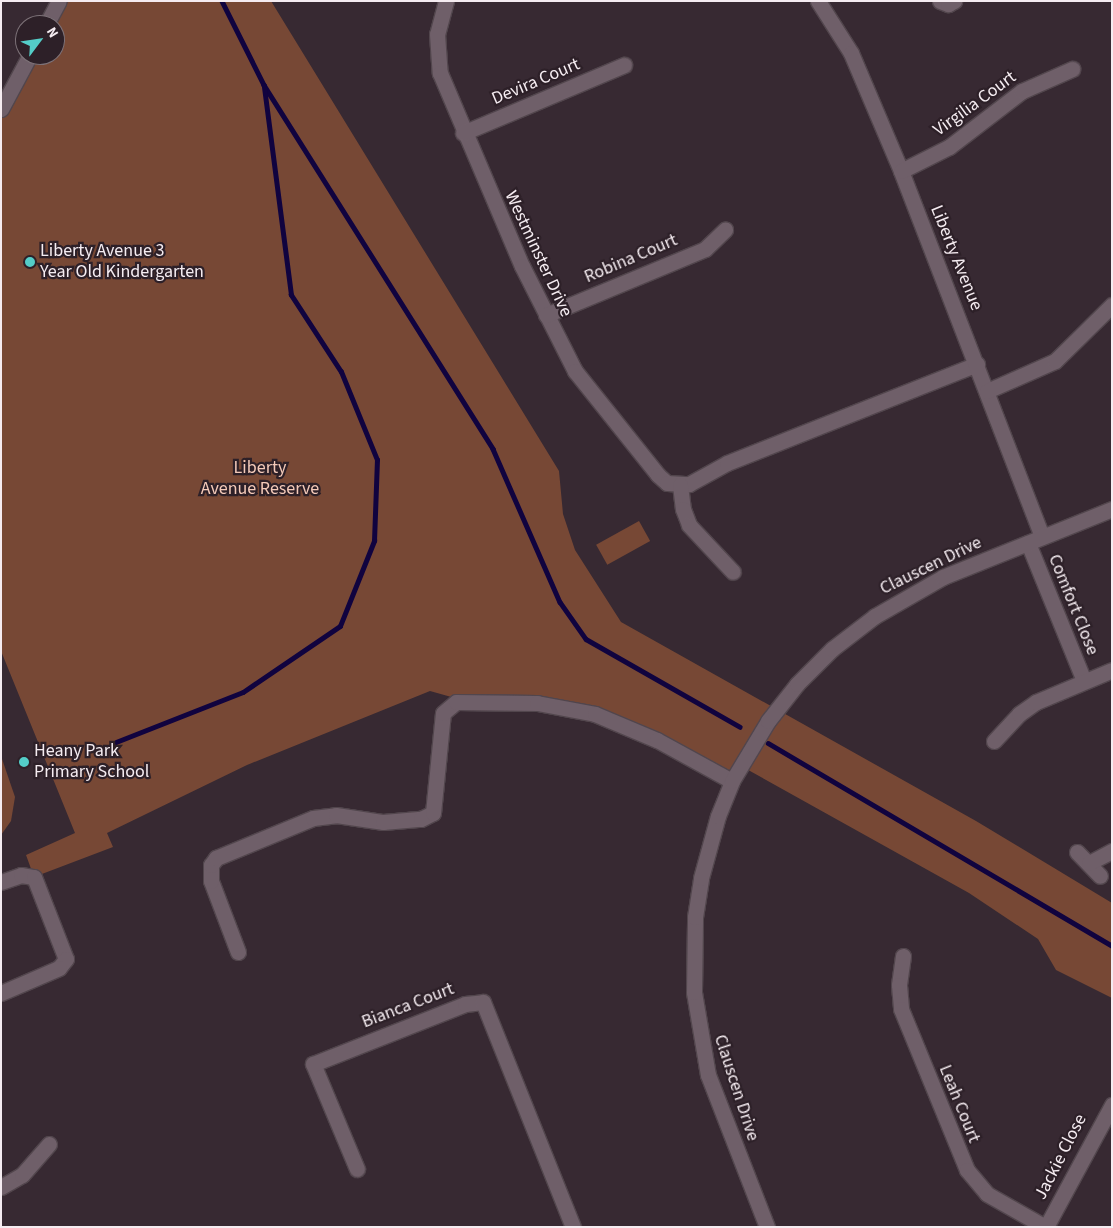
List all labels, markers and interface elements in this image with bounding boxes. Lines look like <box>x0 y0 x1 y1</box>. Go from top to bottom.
north arrow <box>15 15 65 65</box>
text: N <box>41 24 63 42</box>
street label: Devira Court <box>489 54 583 110</box>
street label: Virgilia Court <box>929 67 1021 141</box>
street label: Westminster Drive <box>499 188 577 320</box>
street label: Liberty Avenue <box>925 202 987 314</box>
street label: Robina Court <box>581 230 681 288</box>
place label: Liberty Avenue 3 Year Old Kindergarten <box>40 241 204 284</box>
marker: Liberty Avenue 3 Year Old Kindergarten <box>24 256 36 268</box>
park label: Liberty Avenue Reserve <box>201 458 319 500</box>
street label: Clauscen Drive <box>877 532 985 600</box>
street label: Comfort Close <box>1043 551 1103 659</box>
place label: Heany Park Primary School <box>34 741 149 784</box>
marker: Heany Park Primary School <box>18 756 30 768</box>
street label: Bianca Court <box>359 979 457 1033</box>
street label: Clauscen Drive <box>709 1032 763 1144</box>
street label: Leah Court <box>934 1062 984 1146</box>
street label: Jackie Close <box>1030 1111 1092 1203</box>

